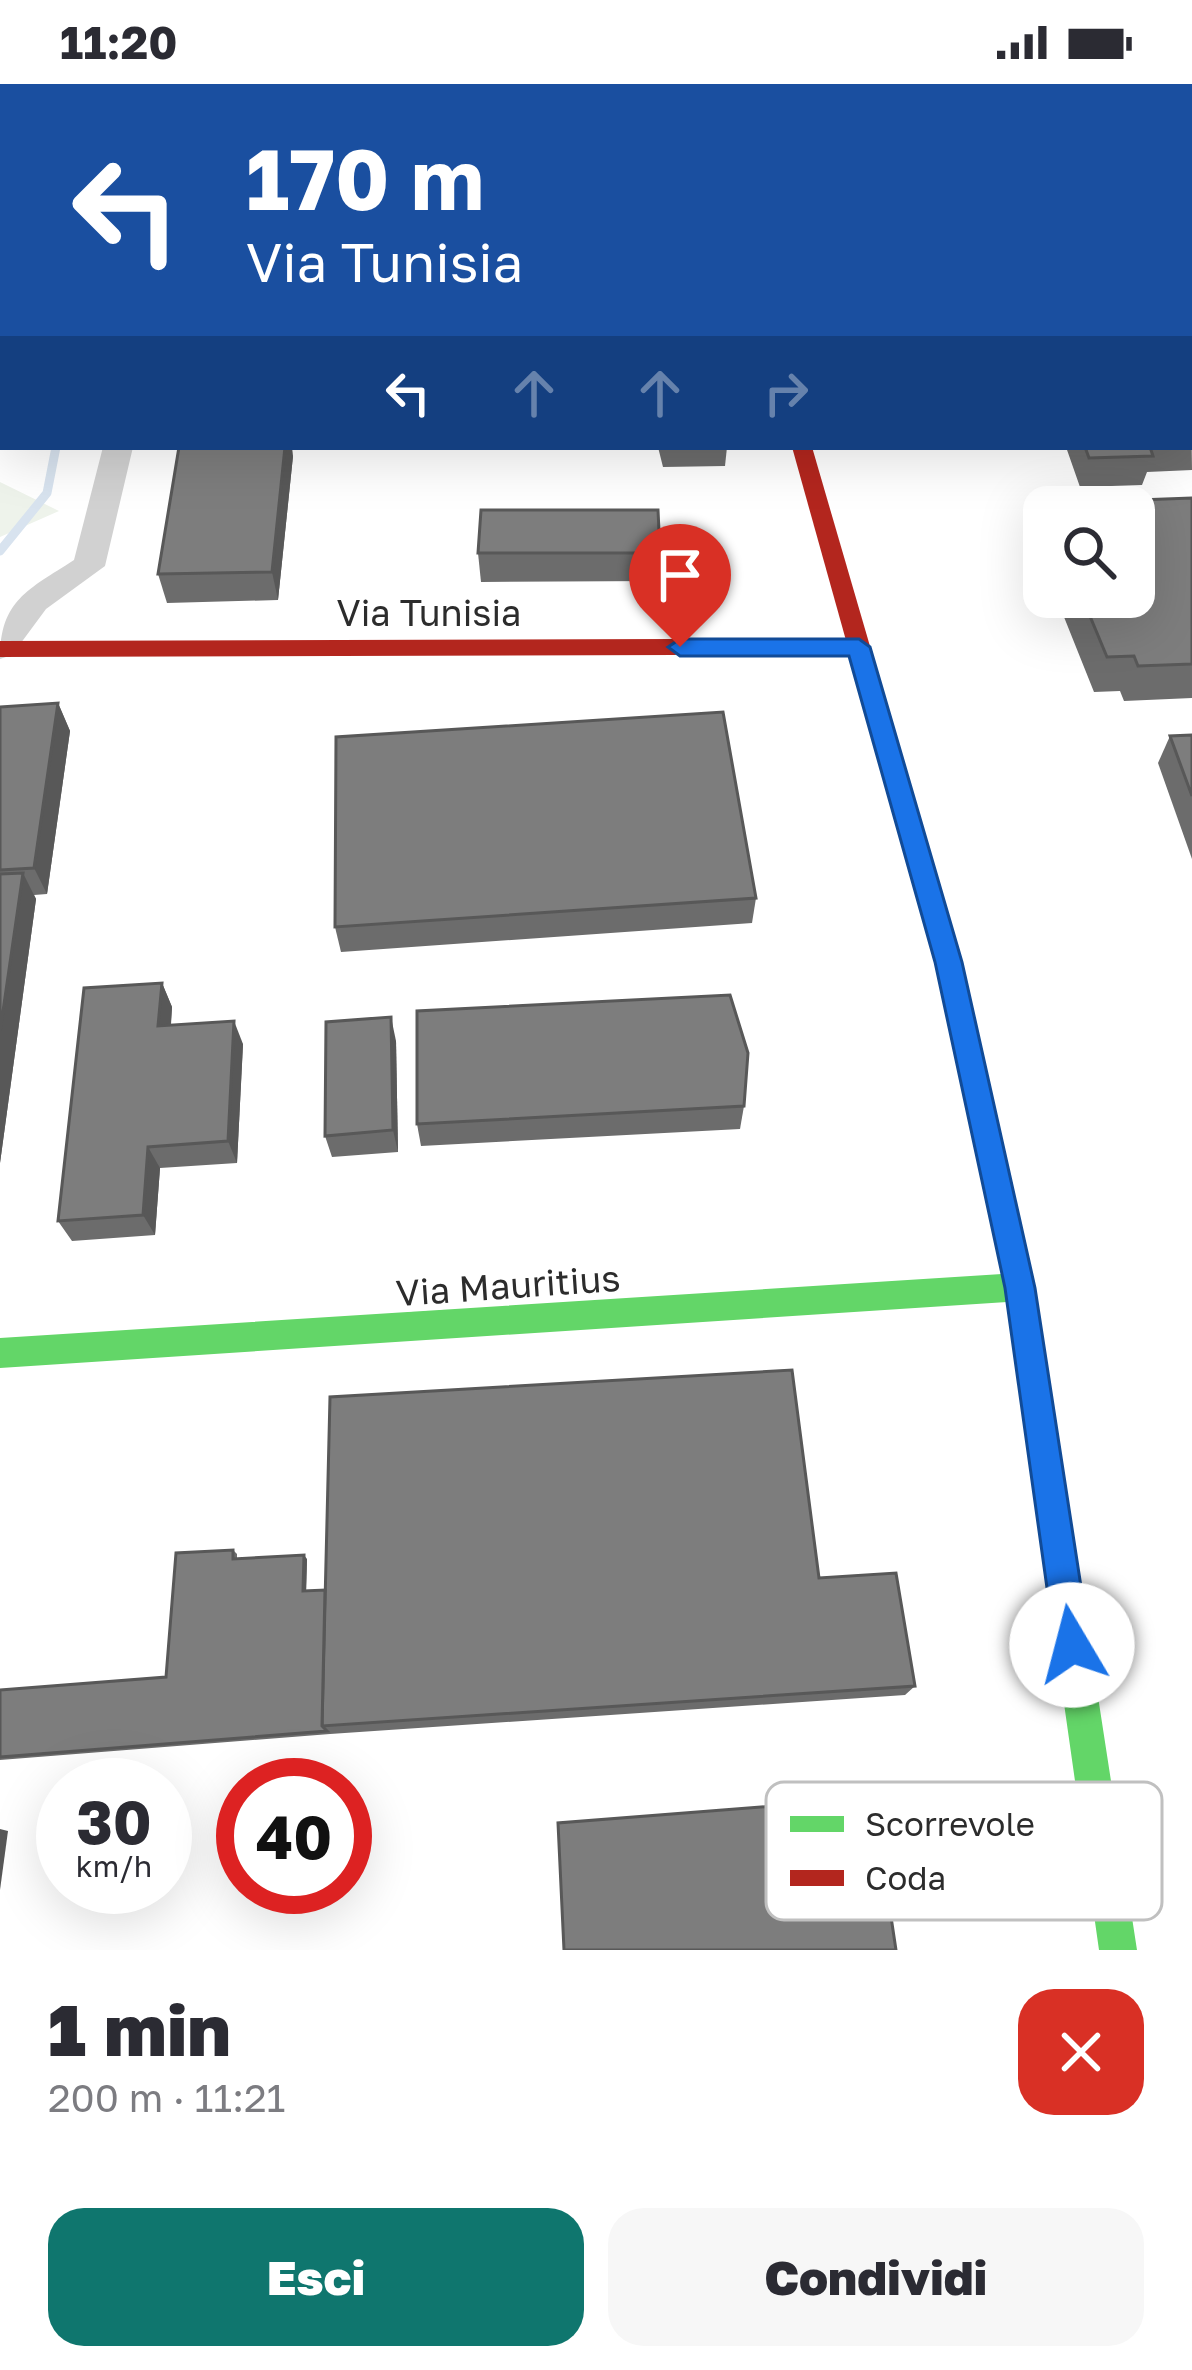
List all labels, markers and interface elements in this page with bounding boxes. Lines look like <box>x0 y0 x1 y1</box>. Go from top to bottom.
text: 11:20 <box>60 15 177 69</box>
text: 170 m <box>246 128 484 228</box>
icon: left <box>48 132 204 288</box>
text: Via Tunisia <box>246 229 523 294</box>
icon: left <box>375 360 441 426</box>
icon: ahead <box>501 360 567 426</box>
icon: ahead <box>627 360 693 426</box>
icon: right <box>753 360 819 426</box>
map controls <box>1023 486 1155 618</box>
button: search <box>1023 486 1155 618</box>
pin <box>629 524 731 647</box>
icon: arrive <box>647 542 713 608</box>
street label: Via Tunisia <box>337 591 521 634</box>
street label: Via Mauritius <box>394 1256 622 1314</box>
position arrow <box>1009 1582 1135 1708</box>
speed limit sign: 40 <box>216 1758 372 1914</box>
legend <box>766 1782 1162 1920</box>
text: 30 <box>76 1785 152 1857</box>
text: Scorrevole <box>865 1804 1035 1843</box>
text: km/h <box>76 1848 152 1884</box>
text: Coda <box>865 1858 946 1897</box>
text: 1 min <box>48 1985 231 2072</box>
button: close <box>1018 1989 1144 2115</box>
text: 200 m · 11:21 <box>48 2074 286 2121</box>
button: Esci <box>48 2208 584 2346</box>
button: Condividi <box>608 2208 1144 2346</box>

